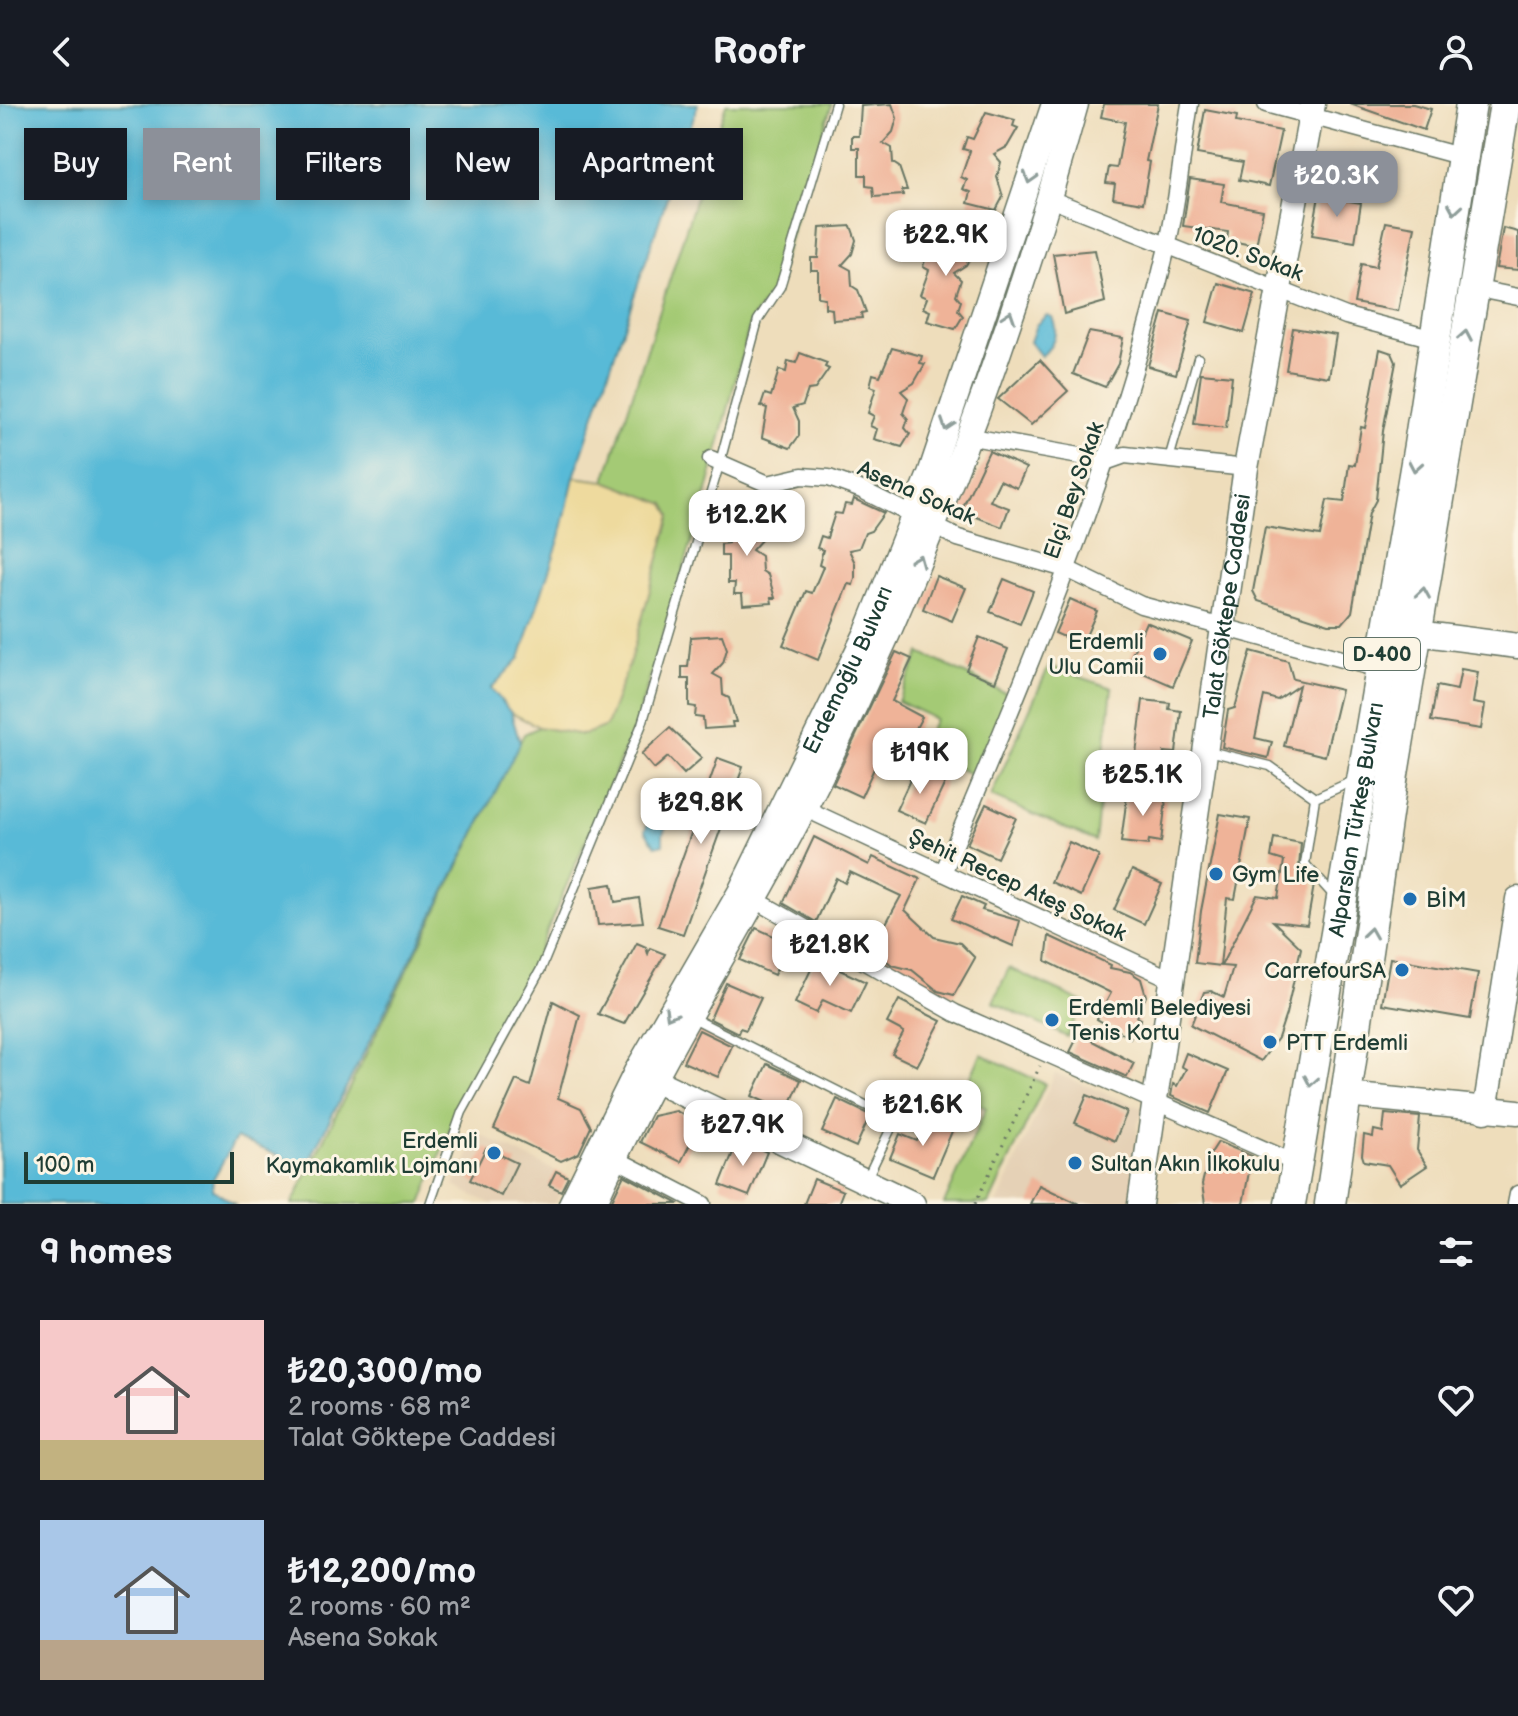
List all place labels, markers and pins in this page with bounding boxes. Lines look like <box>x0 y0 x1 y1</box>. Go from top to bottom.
pin: ₺20.3K <box>1272 151 1402 219</box>
pin: ₺22.9K <box>881 210 1011 278</box>
pin: ₺12.2K <box>682 490 812 558</box>
place label: Erdemli Ulu Camii <box>1048 629 1144 681</box>
marker: Erdemli Ulu Camii <box>1151 645 1169 663</box>
pin: ₺19K <box>873 728 967 796</box>
pin: ₺25.1K <box>1078 750 1208 818</box>
pin: ₺29.8K <box>636 778 766 846</box>
place label: Gym Life <box>1232 862 1319 889</box>
marker: Gym Life <box>1207 865 1225 883</box>
place label: BİM <box>1426 887 1466 914</box>
marker: BİM <box>1401 890 1419 908</box>
pin: ₺21.8K <box>765 920 895 988</box>
place label: CarrefourSA <box>1264 958 1387 985</box>
marker: CarrefourSA <box>1393 961 1411 979</box>
place label: Erdemli Belediyesi Tenis Kortu <box>1068 995 1251 1047</box>
marker: Erdemli Belediyesi Tenis Kortu <box>1043 1011 1061 1029</box>
place label: PTT Erdemli <box>1286 1030 1408 1057</box>
marker: PTT Erdemli <box>1261 1033 1279 1051</box>
pin: ₺21.6K <box>858 1080 988 1148</box>
pin: ₺27.9K <box>678 1100 808 1168</box>
place label: Erdemli Kaymakamlık Lojmanı <box>266 1128 478 1180</box>
marker: Erdemli Kaymakamlık Lojmanı <box>485 1144 503 1162</box>
place label: Sultan Akın İlkokulu <box>1091 1151 1280 1178</box>
marker: Sultan Akın İlkokulu <box>1066 1154 1084 1172</box>

